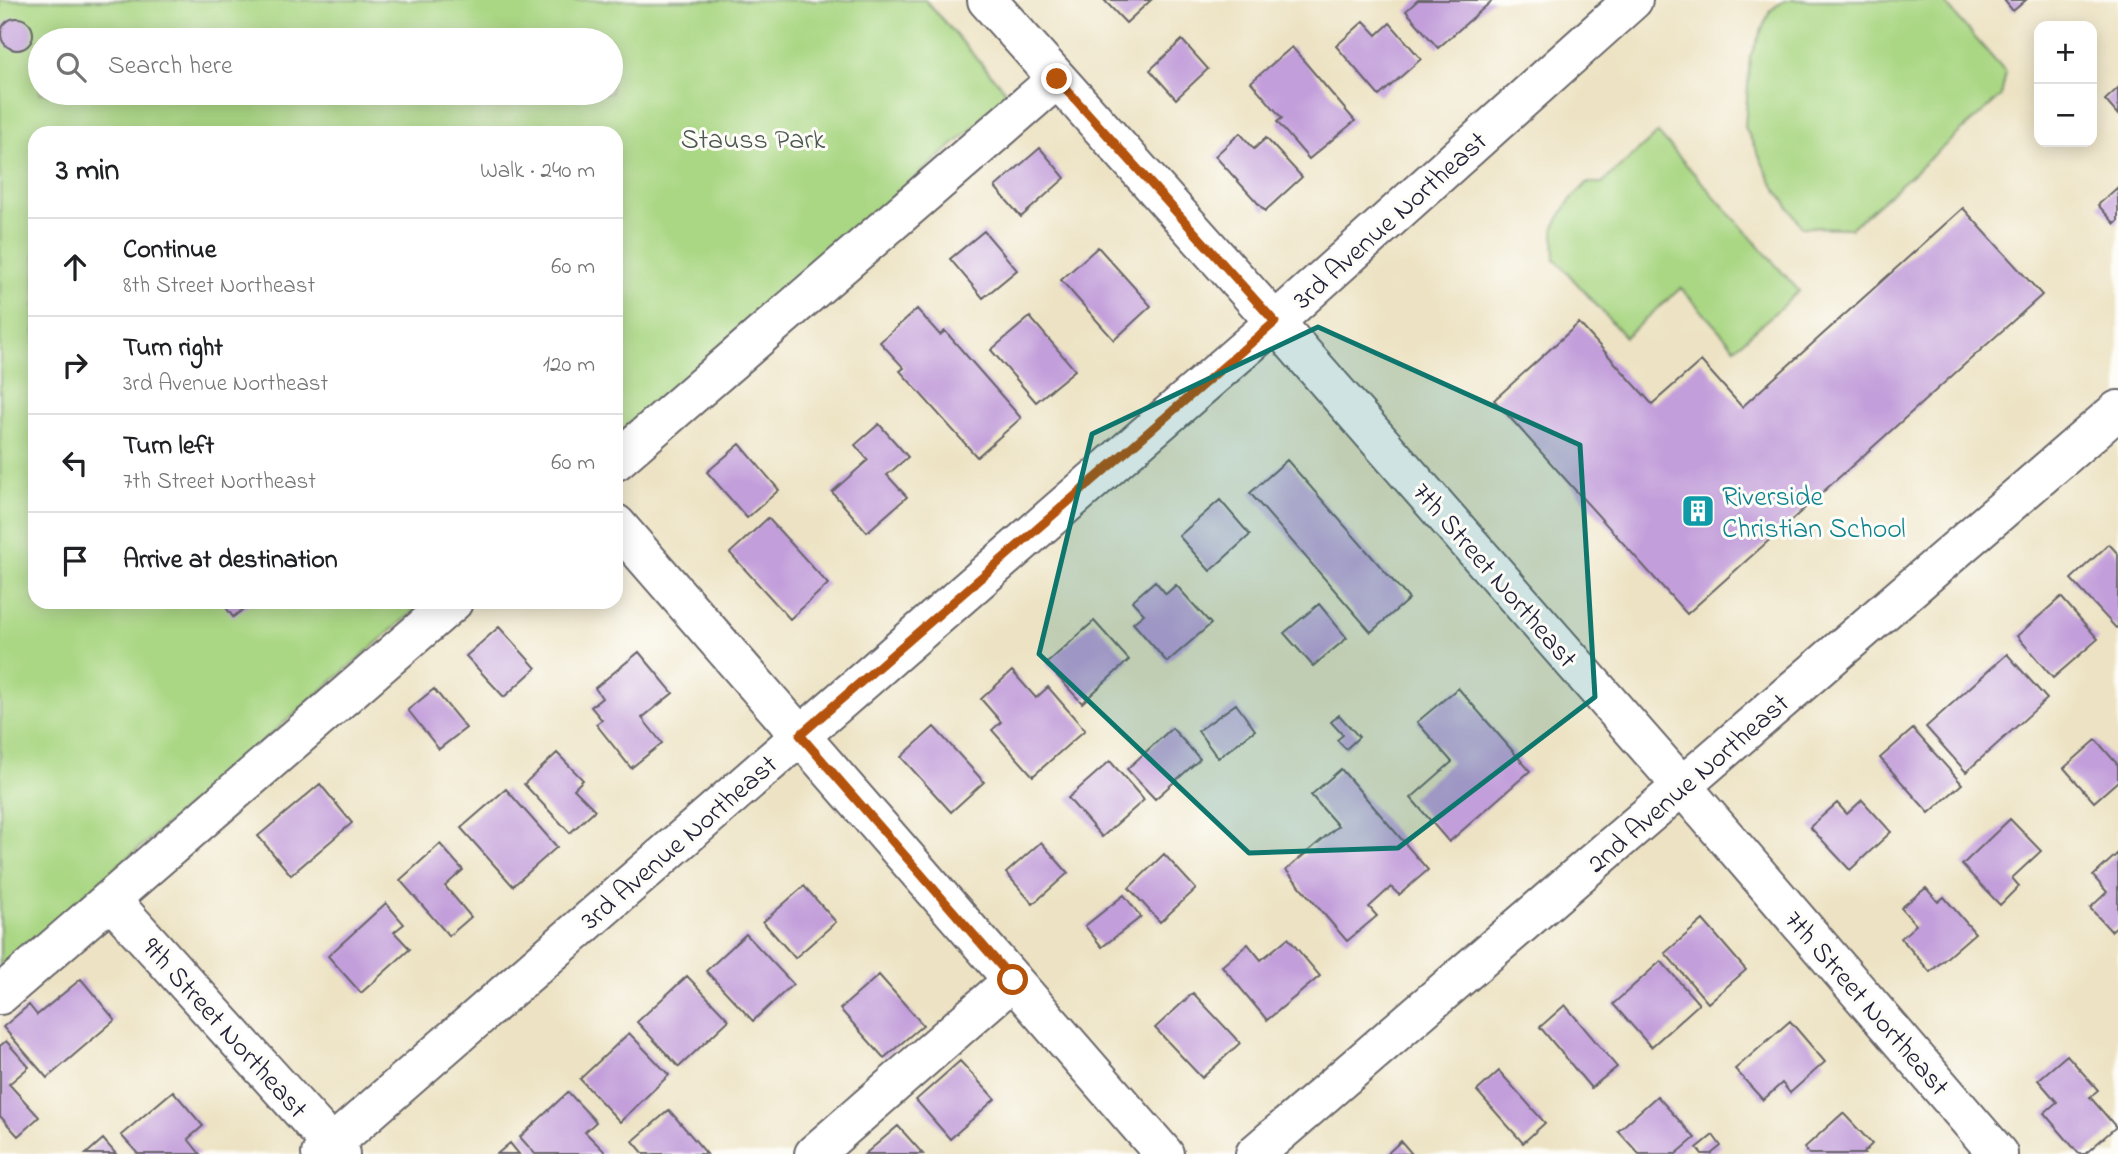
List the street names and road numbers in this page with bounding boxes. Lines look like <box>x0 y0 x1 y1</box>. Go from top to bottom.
street label: 3rd Avenue Northeast <box>1285 123 1498 320</box>
street label: 7th Street Northeast <box>1401 474 1586 678</box>
street label: 2nd Avenue Northeast <box>1579 685 1800 885</box>
street label: 3rd Avenue Northeast <box>573 746 788 941</box>
street label: 7th Street Northeast <box>1773 902 1958 1106</box>
street label: 9th Street Northeast <box>131 929 316 1129</box>

